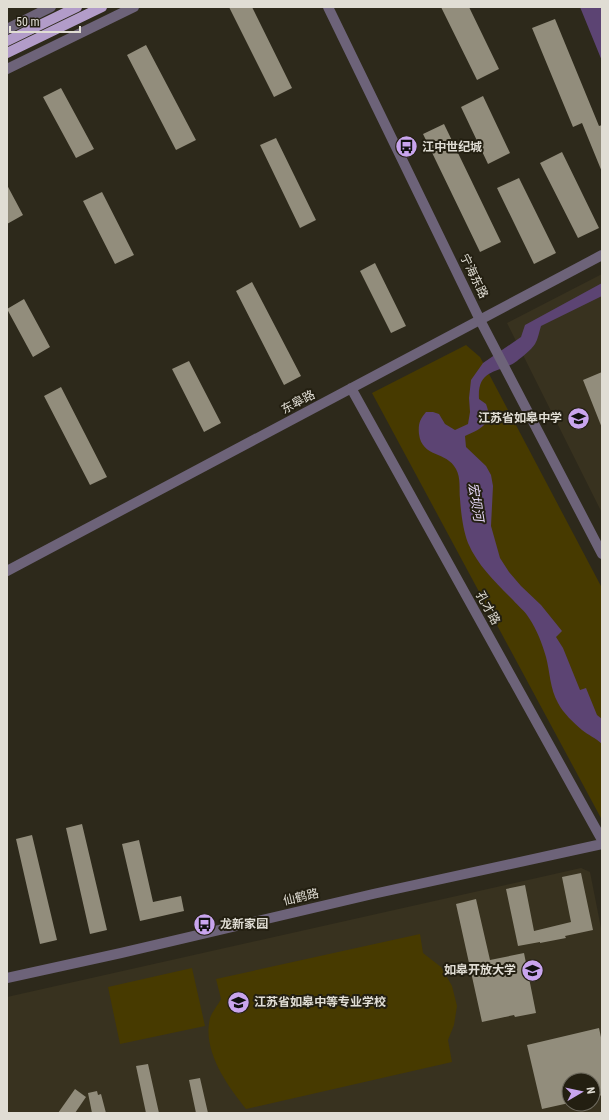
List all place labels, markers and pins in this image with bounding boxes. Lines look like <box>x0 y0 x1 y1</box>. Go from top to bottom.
bus stop icon: 江中世纪城 <box>394 134 420 160</box>
place label: 江中世纪城 <box>422 140 482 154</box>
school or university icon: 江苏省如皋中学 <box>565 405 591 431</box>
place label: 江苏省如皋中学 <box>478 411 562 425</box>
bus stop icon: 龙新家园 <box>191 911 217 937</box>
place label: 龙新家园 <box>220 917 268 931</box>
school or university icon: 如皋开放大学 <box>519 957 545 983</box>
place label: 如皋开放大学 <box>444 963 516 977</box>
school or university icon: 江苏省如皋中等专业学校 <box>225 989 251 1015</box>
place label: 江苏省如皋中等专业学校 <box>254 995 386 1009</box>

